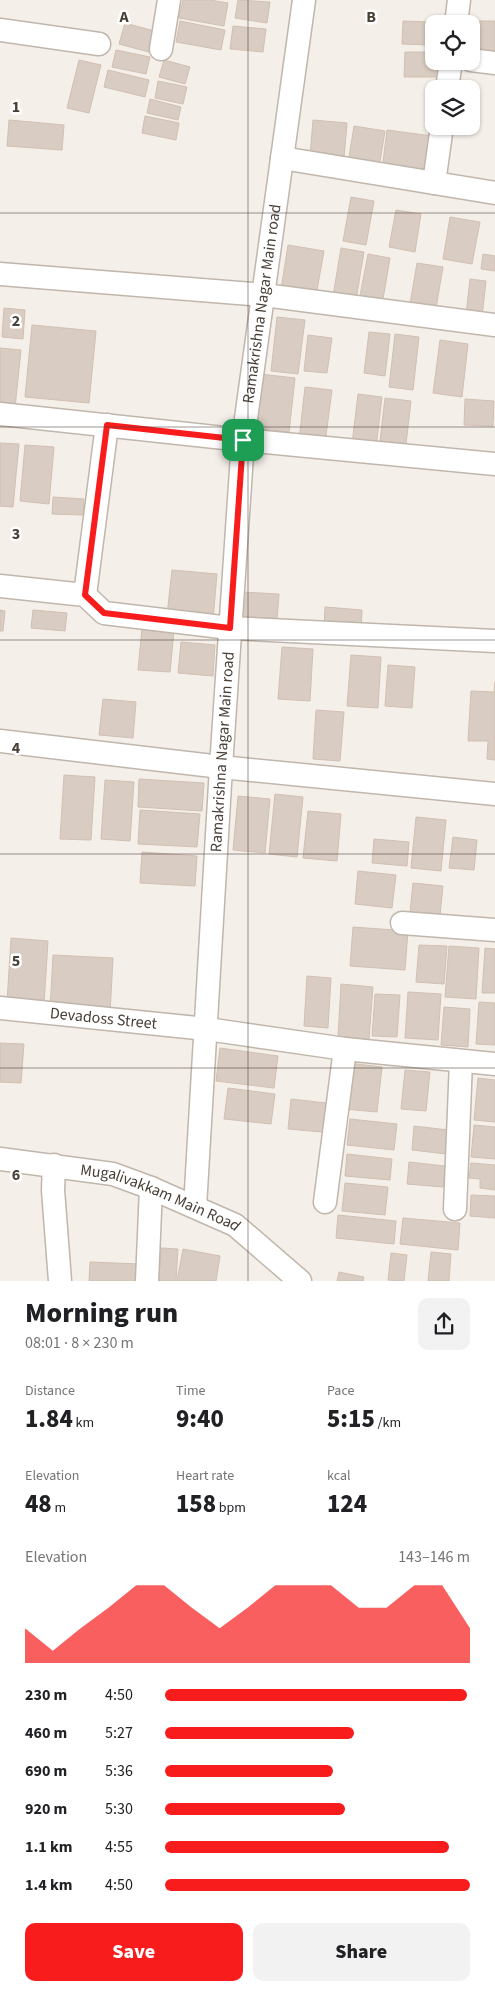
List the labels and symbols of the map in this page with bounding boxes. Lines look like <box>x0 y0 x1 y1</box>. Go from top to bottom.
text: A <box>118 6 129 28</box>
text: B <box>366 6 376 28</box>
text: 1 <box>12 96 20 118</box>
street label: Ramakrishna Nagar Main road <box>237 203 287 405</box>
text: 2 <box>12 310 20 332</box>
pin <box>222 419 264 461</box>
text: 3 <box>12 523 20 545</box>
street label: Ramakrishna Nagar Main road <box>205 651 240 853</box>
text: 4 <box>12 737 21 759</box>
text: 5 <box>12 950 20 972</box>
street label: Devadoss Street <box>49 1002 159 1035</box>
street label: Mugalivakkam Main Road <box>79 1159 246 1236</box>
text: 6 <box>12 1164 20 1186</box>

